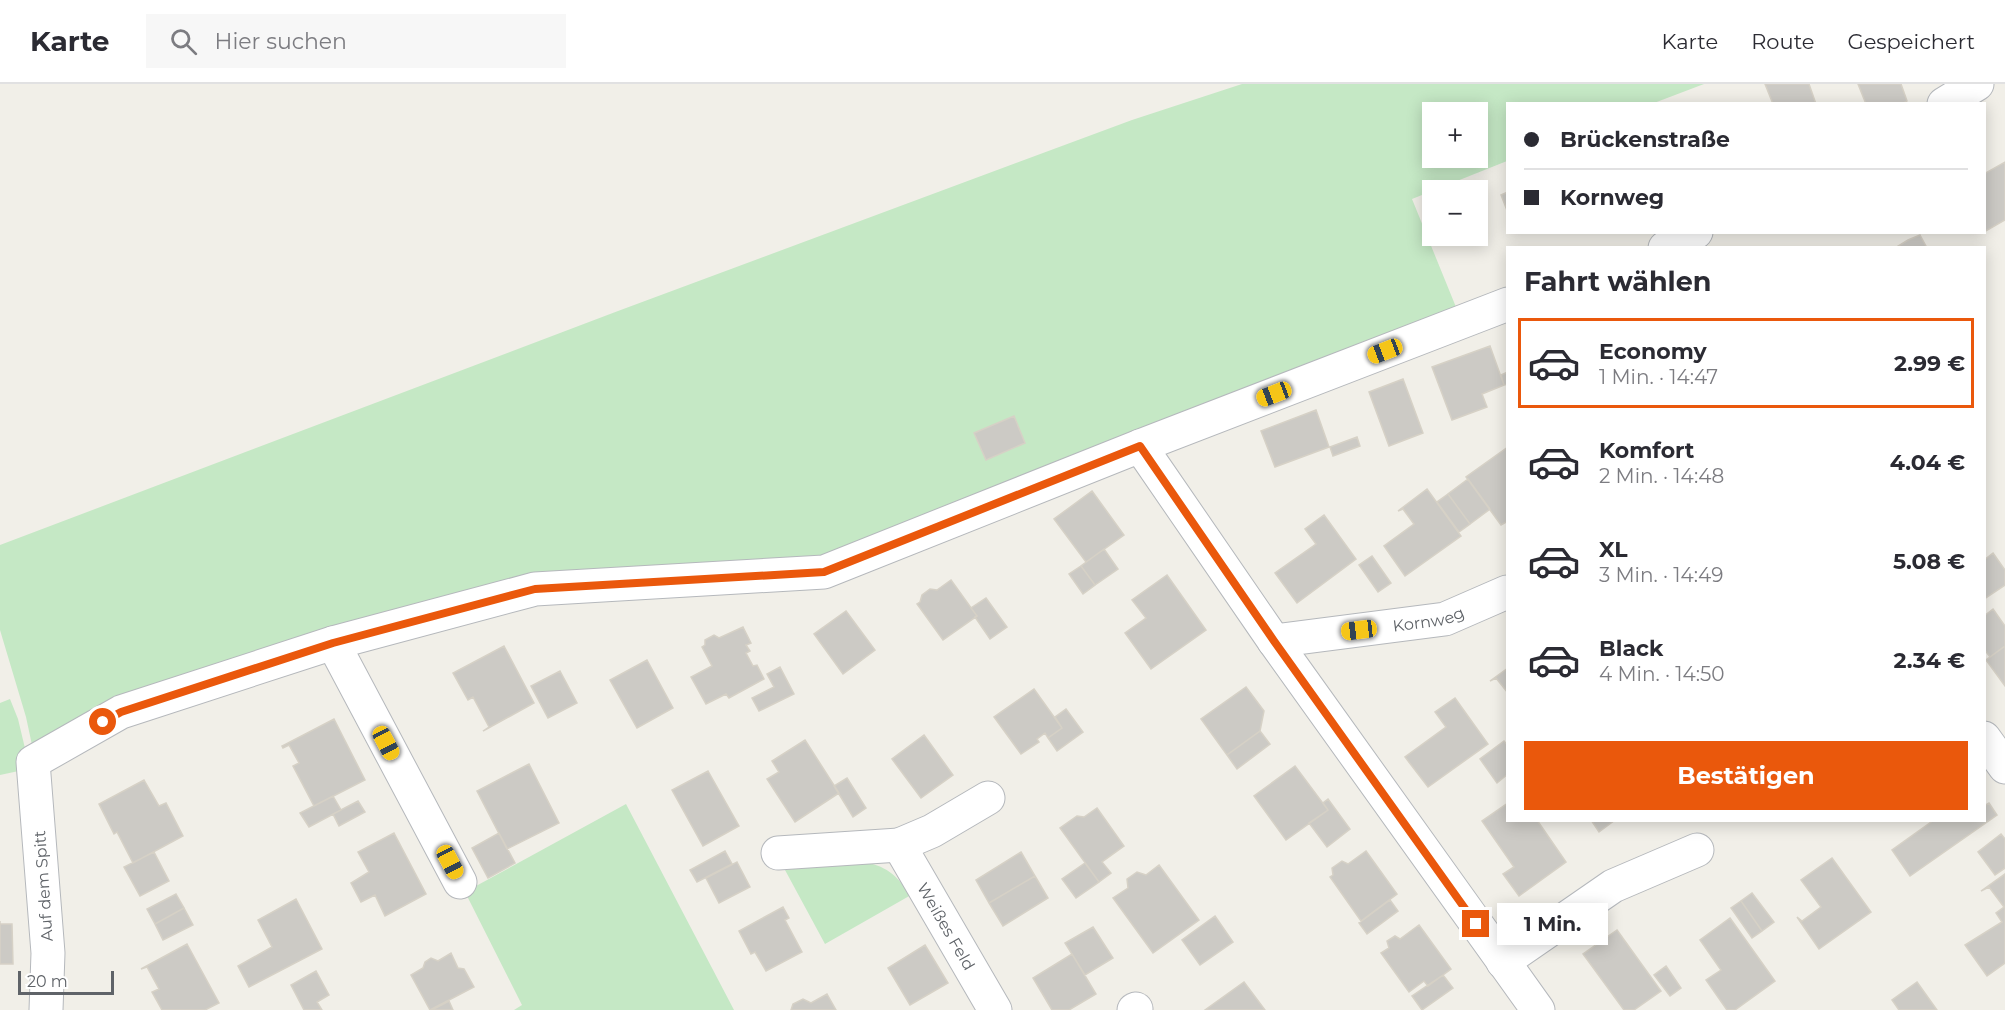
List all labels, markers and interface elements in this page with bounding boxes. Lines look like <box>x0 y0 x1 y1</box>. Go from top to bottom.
search box <box>146 14 566 68</box>
text: Karte <box>30 24 110 58</box>
icon: search <box>167 25 200 58</box>
text: Hier suchen <box>215 28 347 55</box>
text: Karte <box>1662 29 1718 54</box>
text: Route <box>1751 29 1814 54</box>
text: Gespeichert <box>1847 29 1975 54</box>
map controls <box>1422 102 1488 246</box>
button: + <box>1422 102 1488 168</box>
text: Brückenstraße <box>1560 126 1730 153</box>
button: − <box>1422 180 1488 246</box>
text: Kornweg <box>1560 184 1664 211</box>
text: Fahrt wählen <box>1524 265 1711 298</box>
car <box>1365 336 1405 366</box>
icon: car <box>1527 336 1581 390</box>
text: Economy <box>1599 338 1707 365</box>
text: 2.99 € <box>1894 350 1965 377</box>
text: 1 Min. · 14:47 <box>1599 365 1718 389</box>
car <box>1254 379 1294 409</box>
icon: car <box>1527 435 1581 489</box>
text: Komfort <box>1599 437 1694 464</box>
text: 4.04 € <box>1890 449 1965 476</box>
text: 2 Min. · 14:48 <box>1599 464 1724 488</box>
icon: car <box>1527 534 1581 588</box>
text: XL <box>1599 536 1628 563</box>
text: 5.08 € <box>1893 548 1965 575</box>
text: 3 Min. · 14:49 <box>1599 563 1723 587</box>
street label: Kornweg <box>1392 603 1467 636</box>
car <box>1340 619 1378 641</box>
icon: car <box>1527 633 1581 687</box>
text: Black <box>1599 635 1663 662</box>
text: 2.34 € <box>1894 647 1965 674</box>
text: 4 Min. · 14:50 <box>1599 662 1725 686</box>
route start <box>89 708 116 735</box>
car <box>370 723 402 763</box>
button: Bestätigen <box>1524 741 1968 810</box>
street label: Auf dem Spitt <box>30 829 57 942</box>
car <box>434 842 466 882</box>
street label: Weißes Feld <box>913 880 979 974</box>
callout: 1 Min. <box>1497 903 1608 945</box>
route end <box>1462 910 1489 937</box>
text: 1 Min. <box>1524 912 1581 936</box>
scale bar <box>18 968 114 996</box>
text: 20 m <box>27 972 68 991</box>

